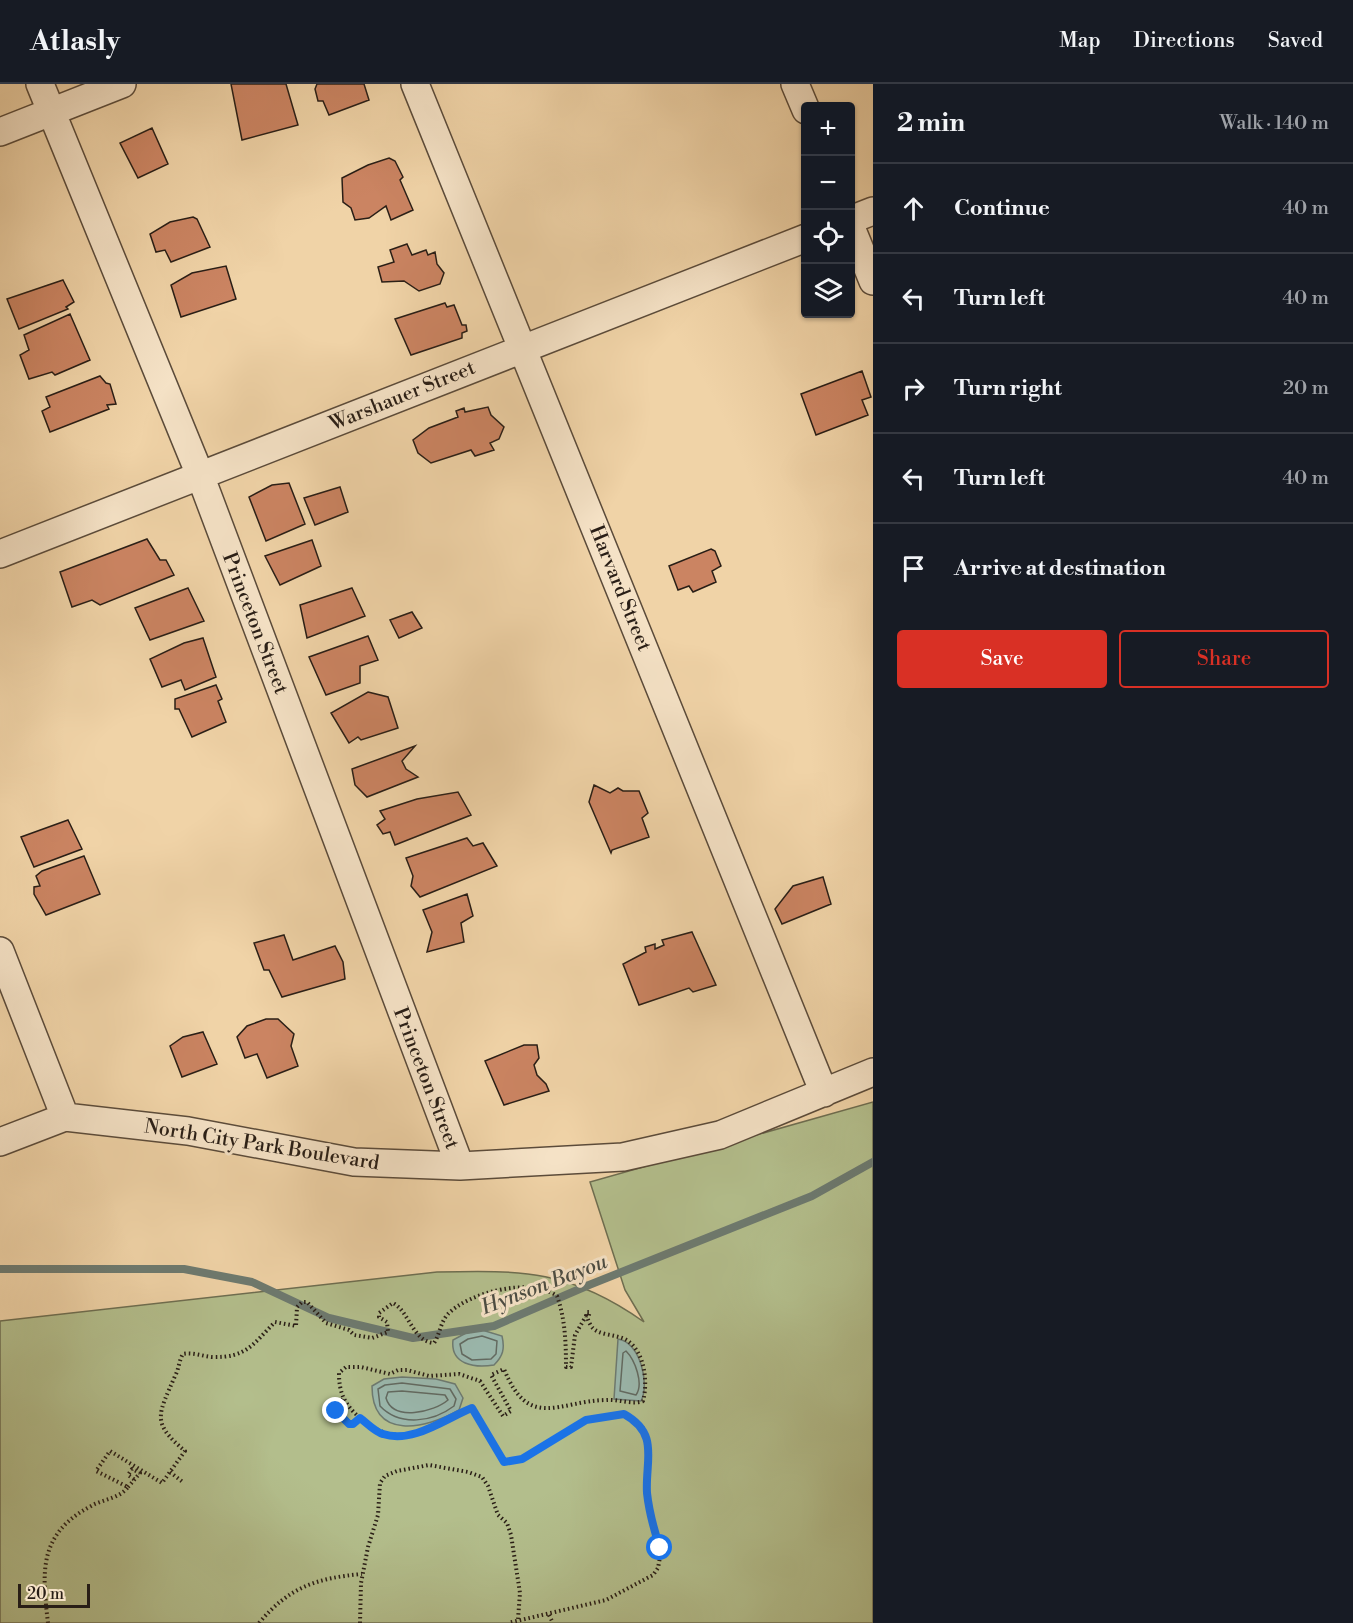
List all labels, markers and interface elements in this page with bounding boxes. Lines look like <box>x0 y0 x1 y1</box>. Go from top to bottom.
text: Atlasly <box>30 24 120 59</box>
text: Map <box>1059 28 1101 54</box>
text: Directions <box>1134 28 1235 54</box>
text: Saved <box>1268 28 1323 54</box>
map controls <box>801 102 855 318</box>
button: + <box>801 102 855 156</box>
text: 2 min <box>897 107 965 139</box>
text: Walk · 140 m <box>1219 111 1329 136</box>
button: − <box>801 156 855 210</box>
icon: ahead <box>897 192 930 225</box>
text: Continue <box>954 195 1050 222</box>
text: 40 m <box>1282 196 1329 221</box>
button: locate <box>801 210 855 264</box>
button: layers <box>801 264 855 318</box>
icon: left <box>897 282 930 315</box>
text: Turn left <box>954 285 1045 312</box>
text: 40 m <box>1282 286 1329 311</box>
street label: Warshauer Street <box>325 356 479 437</box>
icon: right <box>897 372 930 405</box>
text: Turn right <box>954 375 1062 402</box>
text: 20 m <box>1283 376 1329 401</box>
icon: left <box>897 462 930 495</box>
text: Turn left <box>954 465 1045 492</box>
text: 40 m <box>1282 466 1329 491</box>
street label: Harvard Street <box>583 522 656 655</box>
street label: Princeton Street <box>216 549 293 698</box>
icon: arrive <box>897 552 930 585</box>
text: Arrive at destination <box>954 555 1166 582</box>
button: Save <box>897 630 1107 688</box>
button: Share <box>1119 630 1329 688</box>
street label: Princeton Street <box>387 1004 464 1153</box>
street label: North City Park Boulevard <box>142 1115 382 1177</box>
water label: Hynson Bayou <box>477 1249 611 1321</box>
route end <box>322 1397 348 1423</box>
route start <box>646 1534 672 1560</box>
scale bar <box>18 1581 90 1608</box>
text: 20 m <box>27 1584 64 1604</box>

